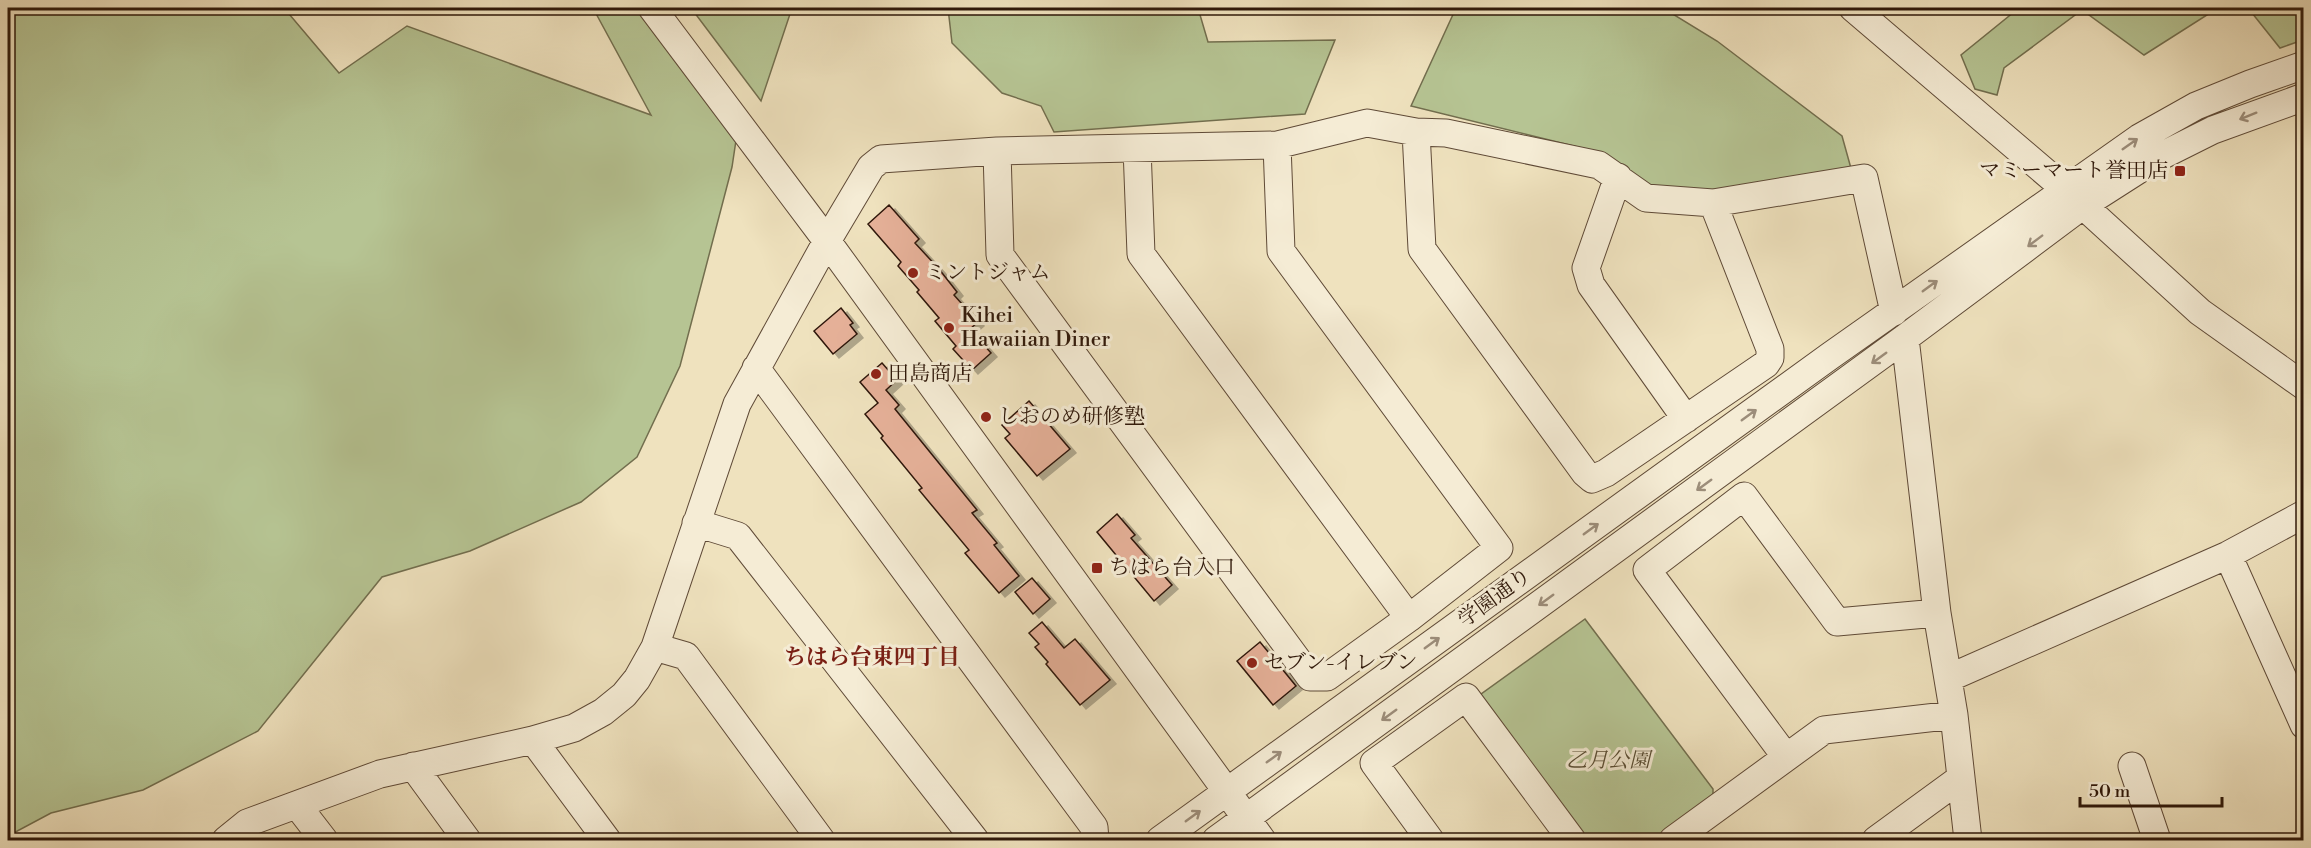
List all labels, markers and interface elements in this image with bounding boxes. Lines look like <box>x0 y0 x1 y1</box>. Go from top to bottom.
one-way arrow <box>2240 111 2258 122</box>
one-way arrow <box>2121 138 2138 150</box>
place label: マミーマート誉田店 <box>1979 158 2168 184</box>
marker: マミーマート誉田店 <box>2173 164 2187 178</box>
one-way arrow <box>2028 235 2044 247</box>
place label: ミントジャム <box>925 260 1051 286</box>
marker: ミントジャム <box>906 266 920 280</box>
one-way arrow <box>1921 280 1937 293</box>
place label: Kihei Hawaiian Diner <box>961 303 1110 353</box>
marker: Kihei Hawaiian Diner <box>942 321 956 335</box>
one-way arrow <box>1871 351 1887 364</box>
place label: 田島商店 <box>888 361 972 387</box>
marker: 田島商店 <box>869 367 883 381</box>
place label: しおのめ研修塾 <box>998 404 1145 430</box>
one-way arrow <box>1740 409 1756 421</box>
marker: しおのめ研修塾 <box>979 410 993 424</box>
one-way arrow <box>1696 479 1712 491</box>
one-way arrow <box>1582 523 1598 535</box>
place label: ちはら台入口 <box>1109 555 1235 581</box>
marker: ちはら台入口 <box>1090 561 1104 575</box>
street label: 学園通り <box>1453 563 1537 633</box>
one-way arrow <box>1539 594 1555 606</box>
one-way arrow <box>1424 637 1440 649</box>
district label: ちはら台東四丁目 <box>784 644 960 671</box>
place label: セブン-イレブン <box>1264 650 1418 676</box>
marker: セブン-イレブン <box>1245 656 1259 670</box>
one-way arrow <box>1381 709 1397 721</box>
park label: 乙月公園 <box>1566 748 1653 774</box>
one-way arrow <box>1266 751 1282 763</box>
scale bar <box>2080 770 2222 808</box>
text: 50 m <box>2089 780 2131 803</box>
one-way arrow <box>1185 810 1201 822</box>

